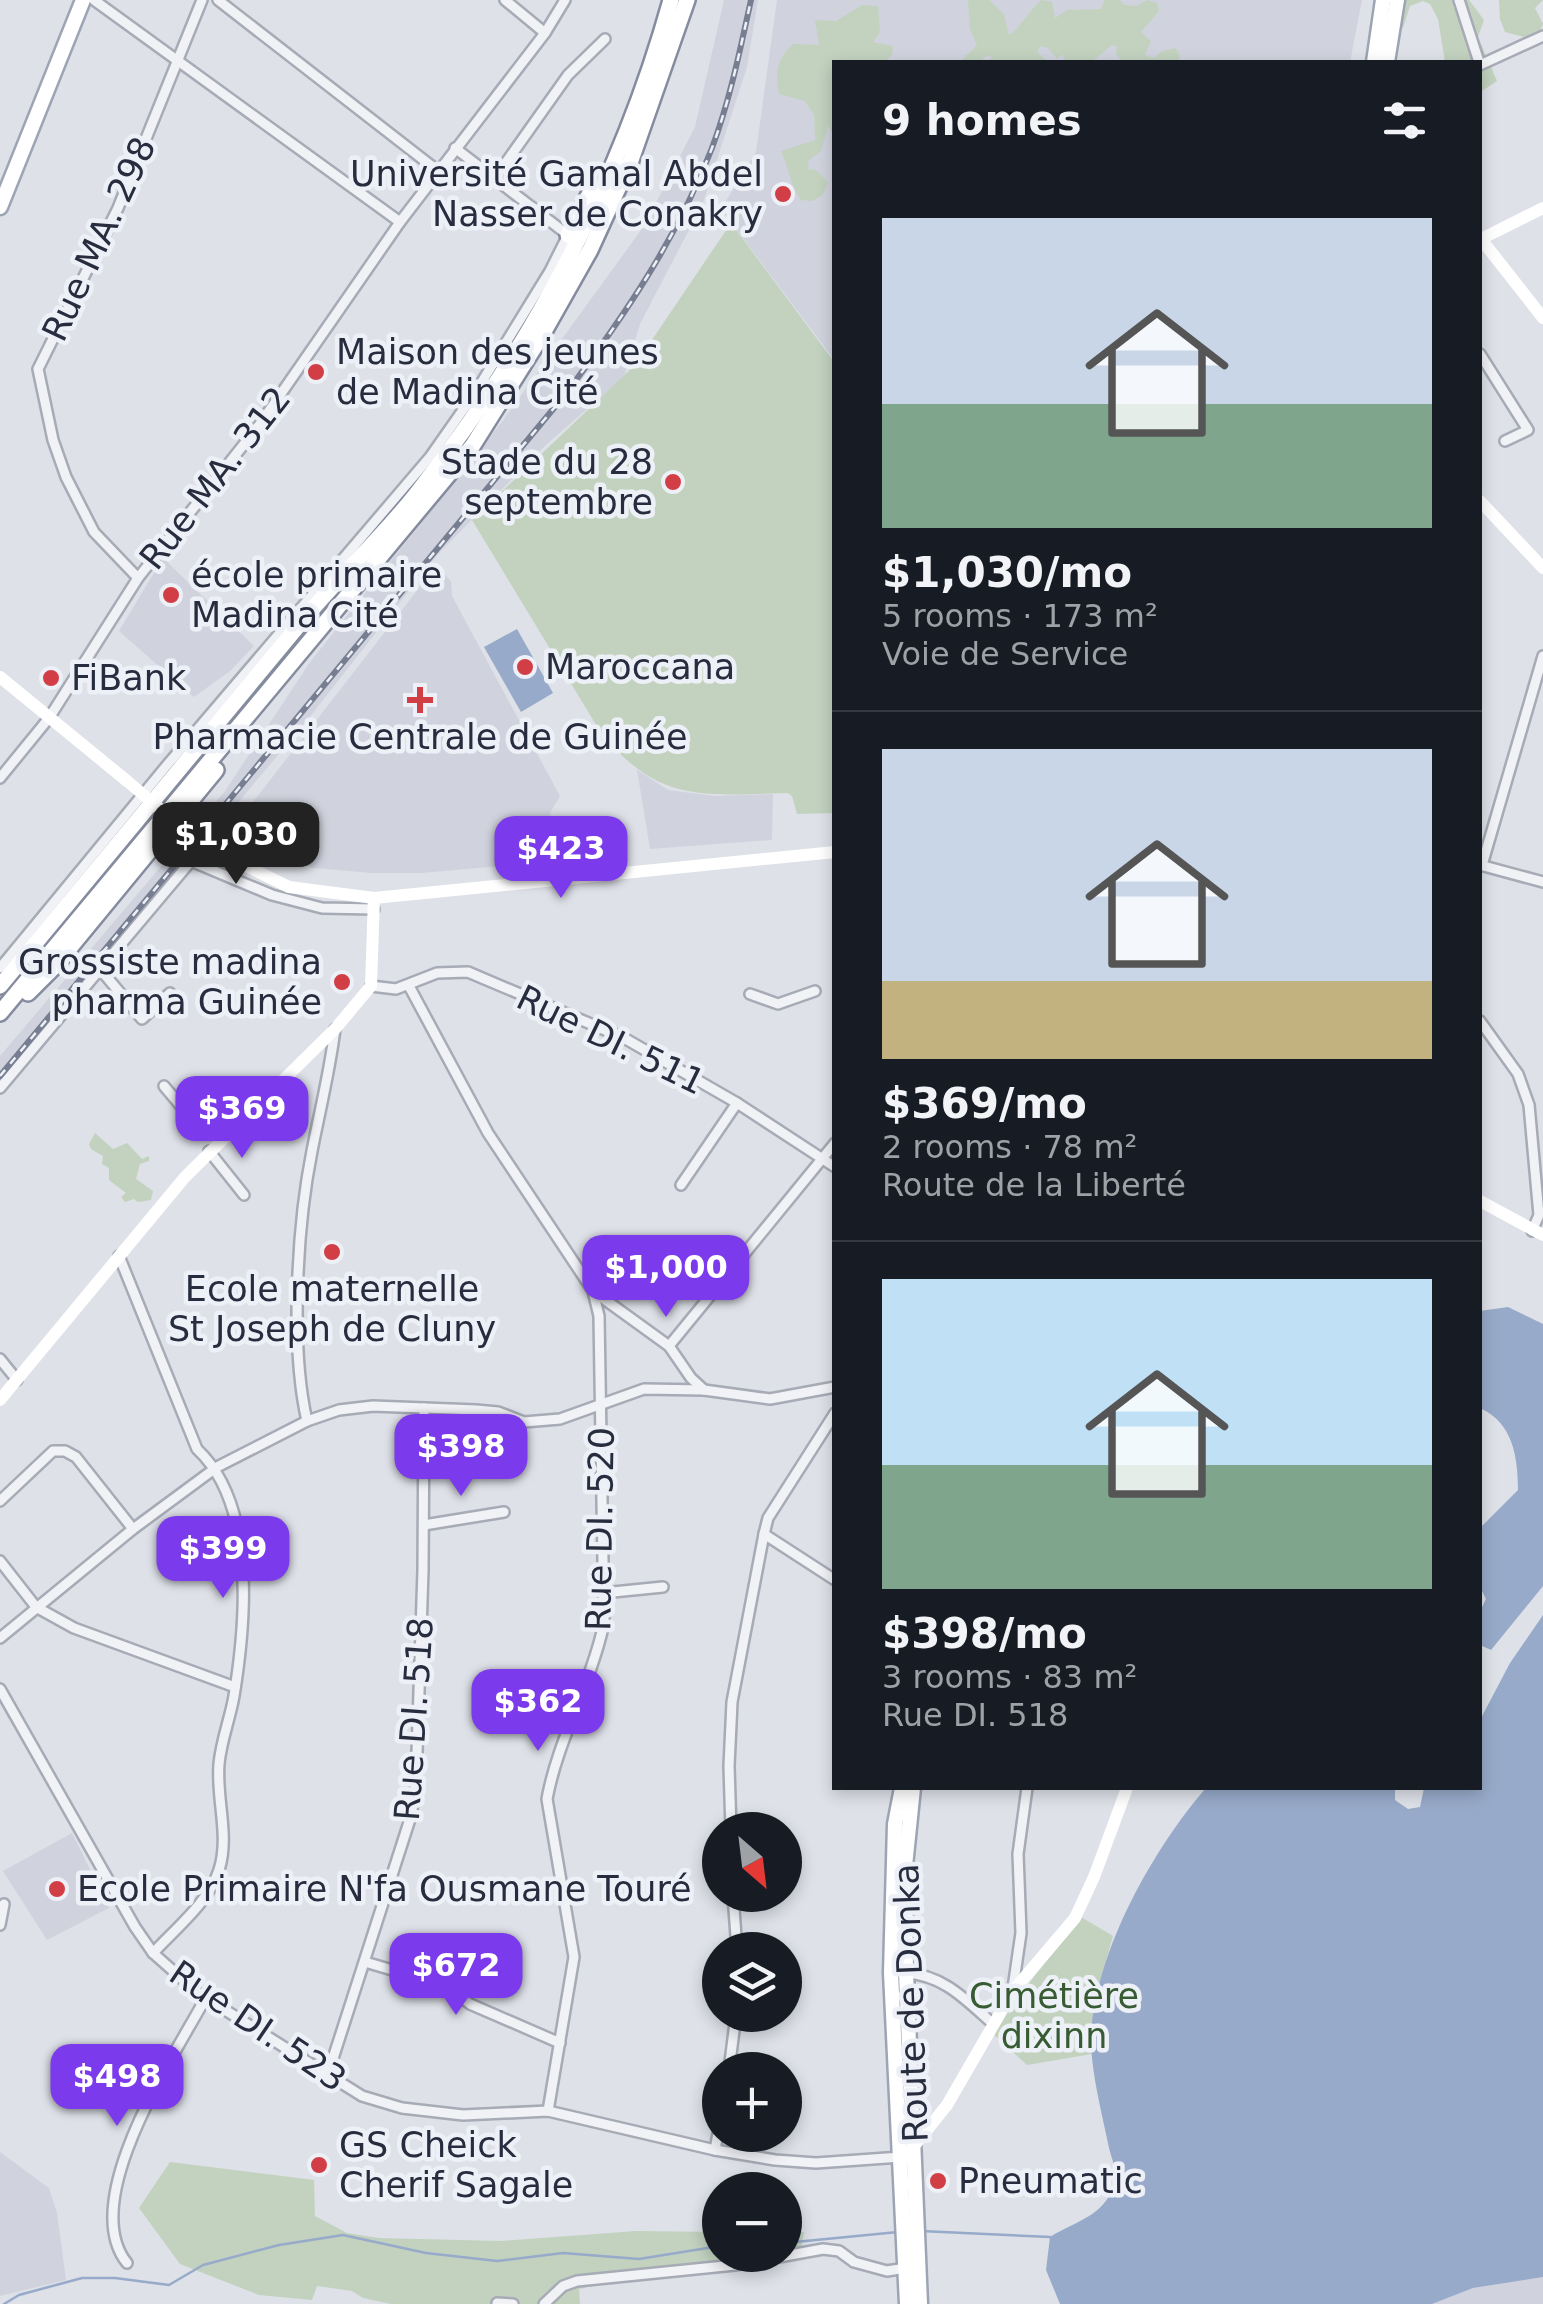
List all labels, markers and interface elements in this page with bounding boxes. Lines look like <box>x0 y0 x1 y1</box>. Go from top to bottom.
icon: filters <box>1377 93 1432 148</box>
text: 9 homes <box>882 96 1082 145</box>
street label: Rue MA. 298 <box>34 131 164 347</box>
place label: Université Gamal Abdel Nasser de Conakry <box>350 154 763 234</box>
marker: Université Gamal Abdel Nasser de Conakry <box>772 183 794 205</box>
icon: home <box>1067 283 1247 463</box>
place label: Maison des jeunes de Madina Cité <box>336 332 659 412</box>
marker: Maison des jeunes de Madina Cité <box>305 361 327 383</box>
street label: Rue MA. 312 <box>131 379 299 577</box>
place label: Stade du 28 septembre <box>441 442 653 522</box>
marker: Stade du 28 septembre <box>662 471 684 493</box>
text: $1,030/mo <box>882 548 1132 597</box>
place label: école primaire Madina Cité <box>191 555 442 635</box>
marker: école primaire Madina Cité <box>160 584 182 606</box>
text: 5 rooms · 173 m² <box>882 597 1158 635</box>
text: Voie de Service <box>882 635 1128 673</box>
place label: Maroccana <box>545 647 735 687</box>
marker: Maroccana <box>514 656 536 678</box>
place label: FiBank <box>71 658 187 698</box>
marker: FiBank <box>40 667 62 689</box>
marker: Pharmacie Centrale de Guinée <box>409 689 431 711</box>
place label: Pharmacie Centrale de Guinée <box>153 717 687 757</box>
pin: $1,030 <box>155 802 317 887</box>
icon: home <box>1067 814 1247 994</box>
text: $1,030 <box>174 815 298 853</box>
pin: $423 <box>502 816 620 901</box>
text: $423 <box>516 829 606 867</box>
place label: Grossiste madina pharma Guinée <box>18 942 322 1022</box>
marker: Grossiste madina pharma Guinée <box>331 971 353 993</box>
street label: Rue DI. 511 <box>511 977 711 1103</box>
pin: $369 <box>183 1076 301 1161</box>
text: $369/mo <box>882 1079 1087 1128</box>
text: $369 <box>197 1089 287 1127</box>
text: 2 rooms · 78 m² <box>882 1128 1137 1166</box>
text: Route de la Liberté <box>882 1166 1186 1204</box>
pin: $1,000 <box>585 1235 747 1320</box>
marker: Ecole maternelle St Joseph de Cluny <box>321 1241 343 1263</box>
text: $1,000 <box>604 1248 728 1286</box>
place label: Ecole maternelle St Joseph de Cluny <box>168 1269 496 1349</box>
icon: home <box>1067 1344 1247 1524</box>
pin: $398 <box>402 1414 520 1499</box>
text: $398 <box>416 1427 506 1465</box>
street label: Rue DI. 520 <box>578 1427 622 1631</box>
pin: $399 <box>164 1516 282 1601</box>
text: $399 <box>178 1529 268 1567</box>
text: $398/mo <box>882 1609 1087 1658</box>
street label: Rue DI. 518 <box>387 1616 441 1822</box>
text: 3 rooms · 83 m² <box>882 1658 1137 1696</box>
pin: $362 <box>479 1669 597 1754</box>
text: $362 <box>493 1682 583 1720</box>
text: Rue DI. 518 <box>882 1696 1068 1734</box>
north arrow <box>702 1812 802 1912</box>
map controls <box>702 1812 802 2272</box>
street label: Route de Donka <box>886 1863 936 2143</box>
place label: Ecole Primaire N'fa Ousmane Touré <box>77 1869 692 1909</box>
marker: Ecole Primaire N'fa Ousmane Touré <box>46 1878 68 1900</box>
button: layers <box>702 1932 802 2032</box>
pin: $672 <box>397 1933 515 2018</box>
text: $672 <box>411 1946 501 1984</box>
street label: Rue DI. 523 <box>162 1952 354 2100</box>
park label: Cimétière dixinn <box>969 1976 1139 2056</box>
pin: $498 <box>58 2044 176 2129</box>
button: + <box>702 2052 802 2152</box>
text: $498 <box>72 2057 162 2095</box>
place label: GS Cheick Cherif Sagale <box>339 2125 573 2205</box>
marker: GS Cheick Cherif Sagale <box>308 2154 330 2176</box>
place label: Pneumatic <box>958 2161 1143 2201</box>
marker: Pneumatic <box>927 2170 949 2192</box>
button: − <box>702 2172 802 2272</box>

